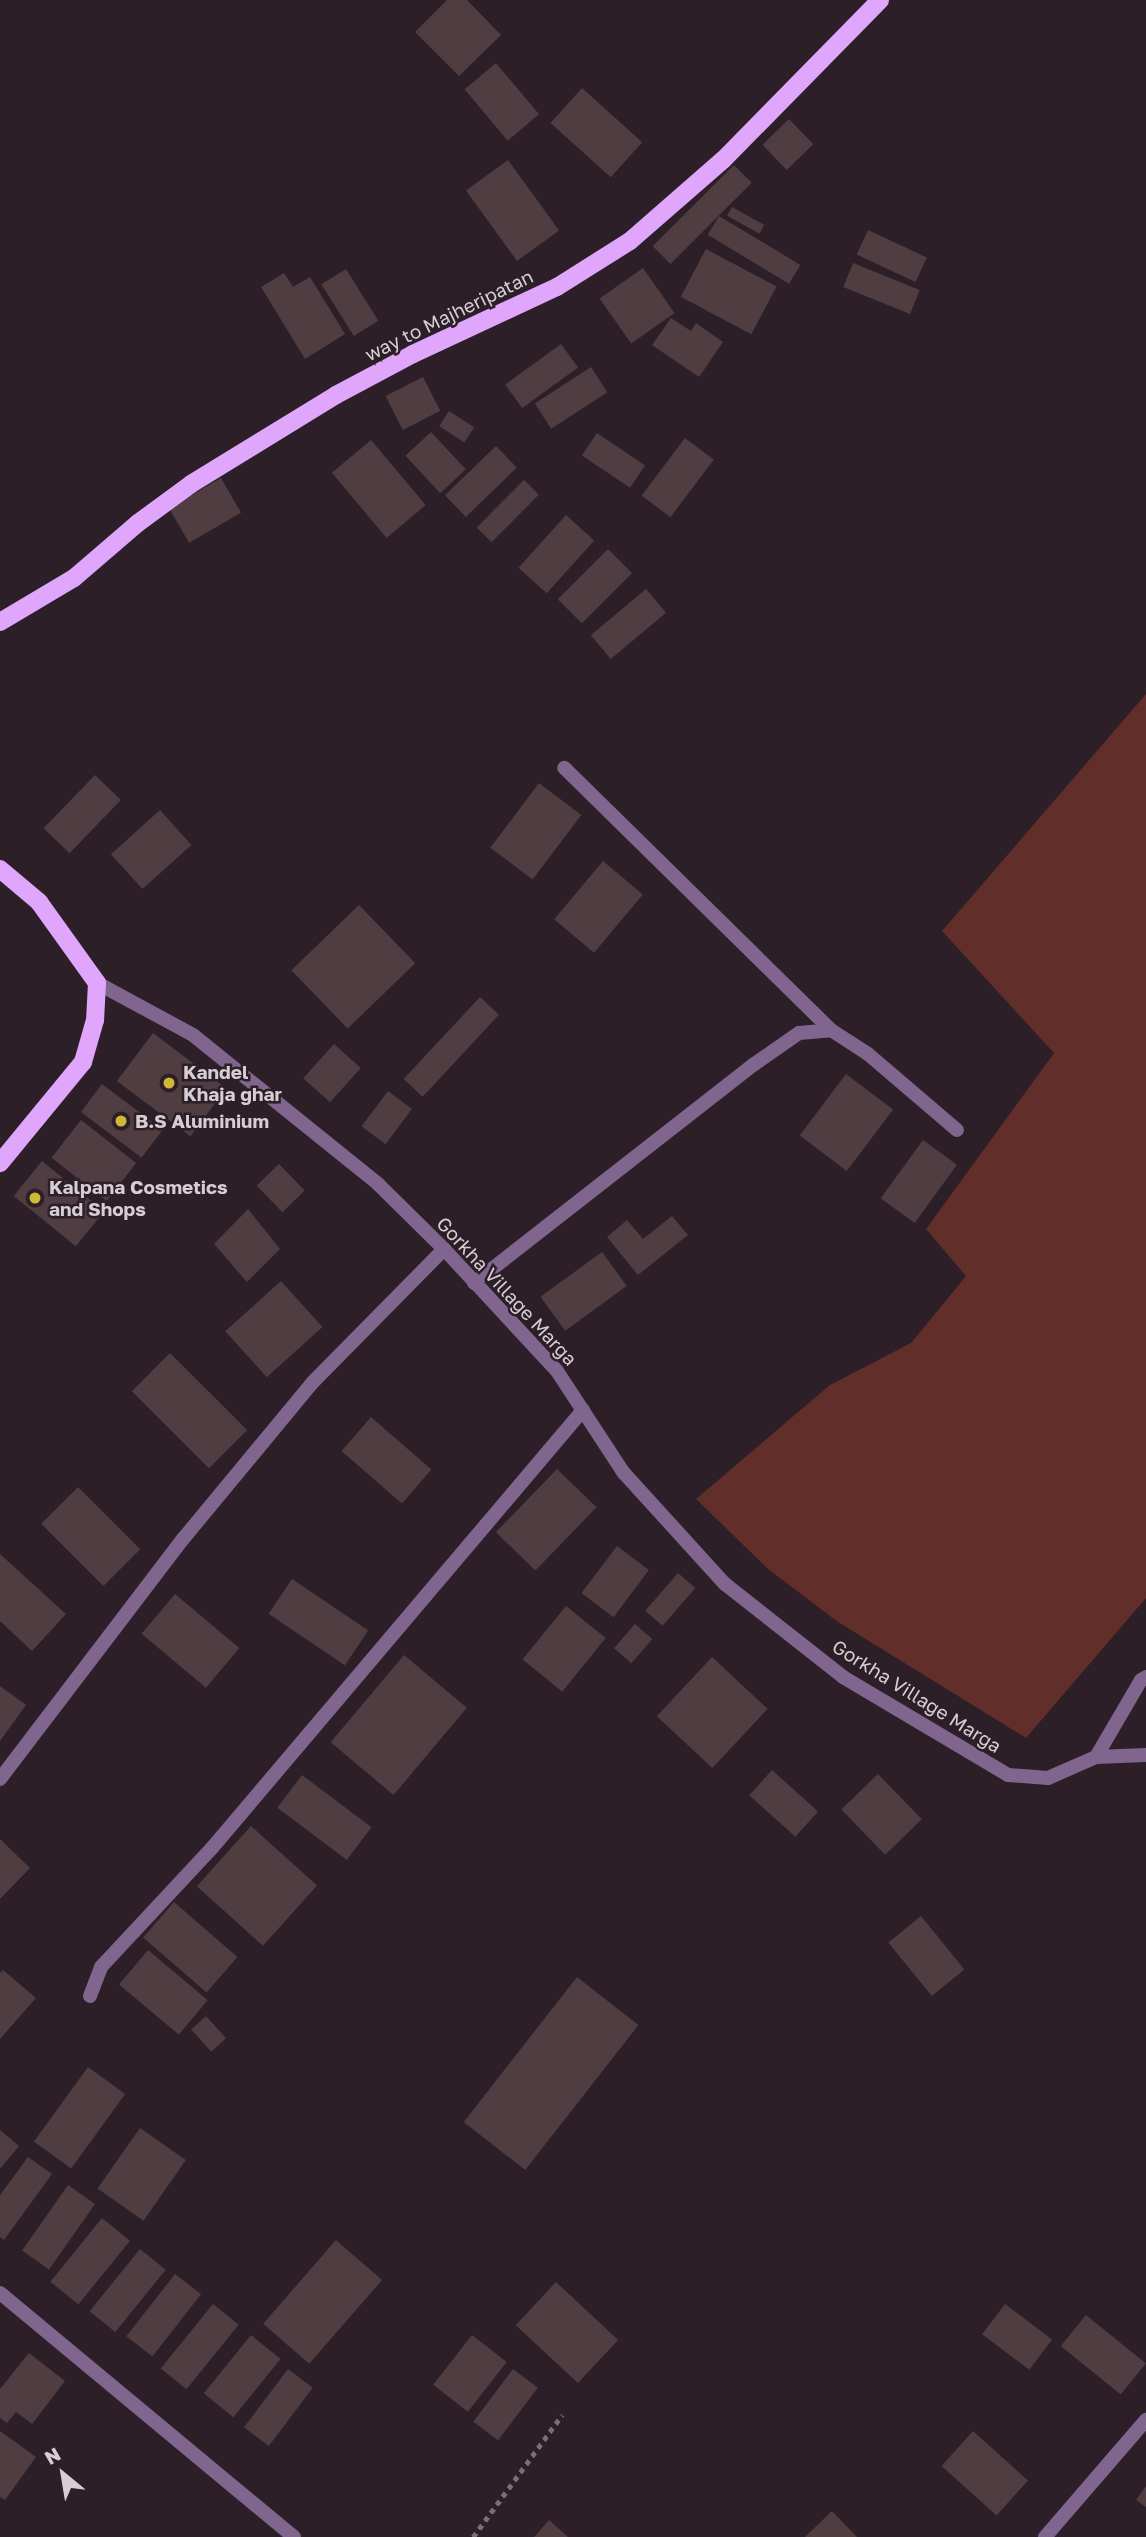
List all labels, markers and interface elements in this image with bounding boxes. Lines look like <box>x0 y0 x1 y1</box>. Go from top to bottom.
street label: way to Majheripatan <box>361 264 537 366</box>
place label: Kandel Khaja ghar <box>183 1061 282 1105</box>
marker: Kandel Khaja ghar <box>161 1075 177 1091</box>
place label: B.S Aluminium <box>135 1110 269 1132</box>
marker: B.S Aluminium <box>113 1113 129 1129</box>
place label: Kalpana Cosmetics and Shops <box>49 1176 228 1220</box>
marker: Kalpana Cosmetics and Shops <box>27 1190 43 1206</box>
street label: Gorkha Village Marga <box>432 1212 582 1370</box>
street label: Gorkha Village Marga <box>828 1635 1006 1757</box>
north arrow <box>28 2439 98 2509</box>
text: N <box>40 2442 64 2469</box>

